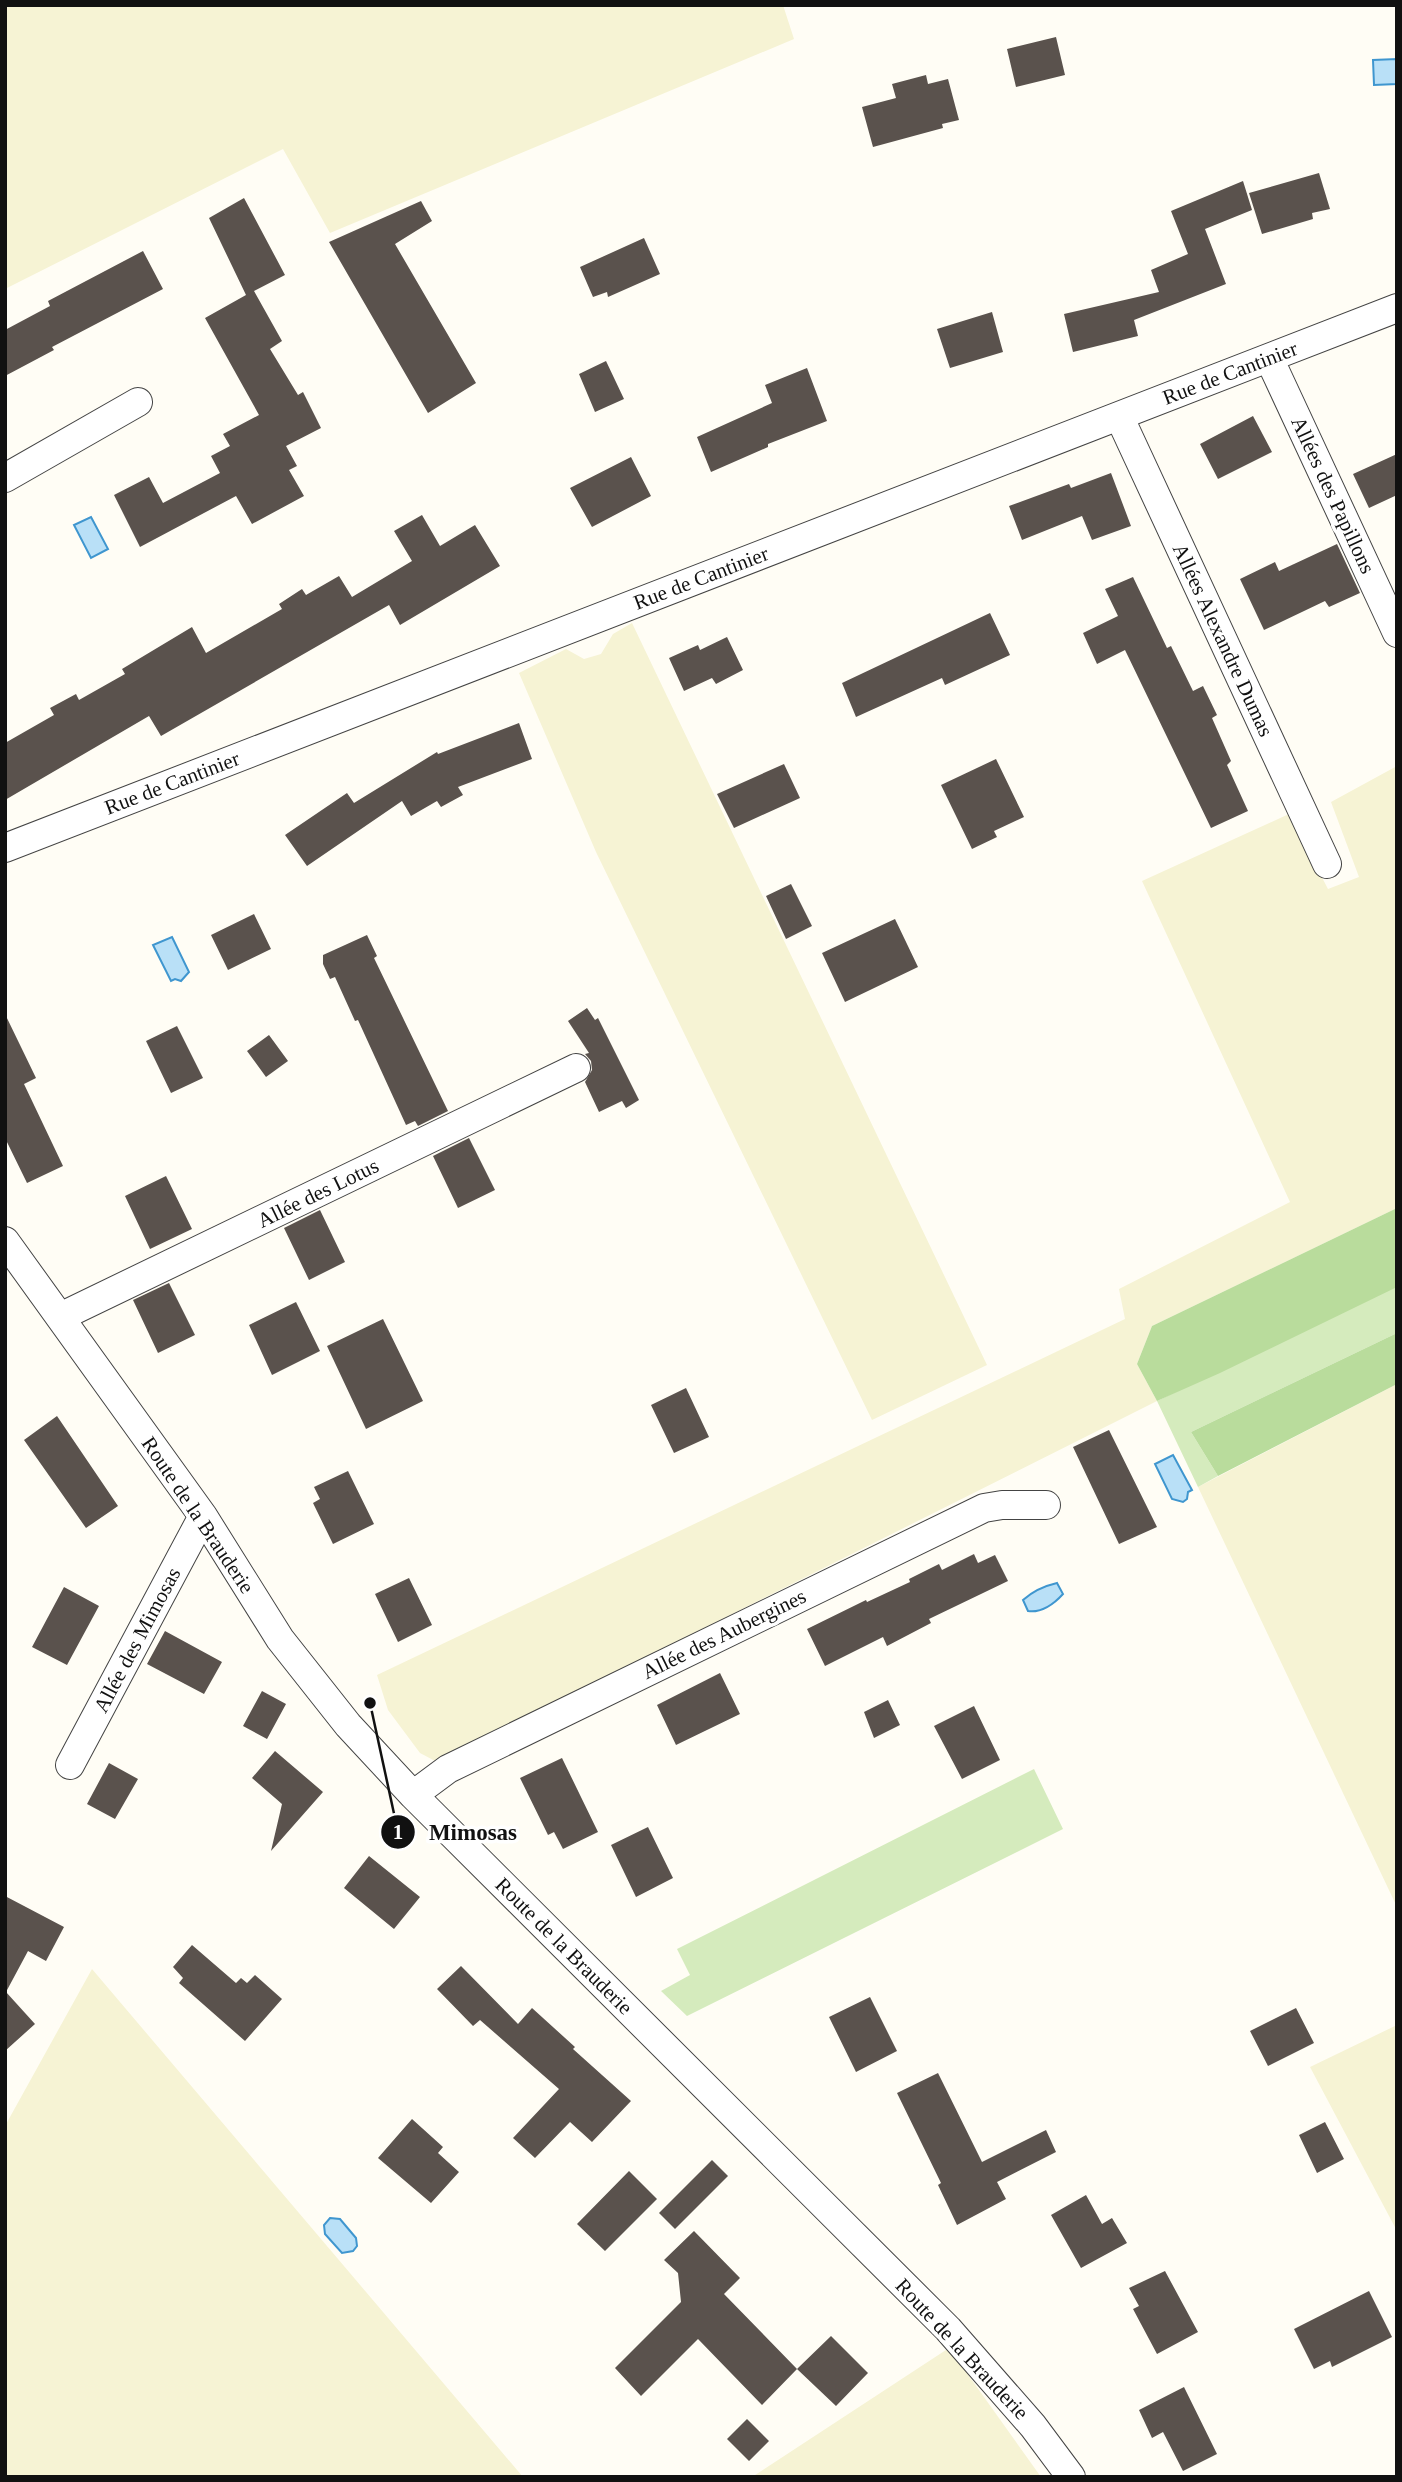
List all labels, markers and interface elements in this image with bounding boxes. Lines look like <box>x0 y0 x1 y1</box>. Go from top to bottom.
street label: Rue de Cantinier <box>1159 336 1301 410</box>
street label: Allées des Papillons <box>1286 413 1380 577</box>
street label: Allées Alexandre Dumas <box>1168 540 1278 740</box>
street label: Rue de Cantinier <box>630 541 772 615</box>
street label: Rue de Cantinier <box>101 746 243 820</box>
street label: Allée des Lotus <box>254 1153 382 1233</box>
street label: Route de la Brauderie <box>137 1432 259 1598</box>
street label: Allée des Mimosas <box>89 1563 185 1717</box>
street label: Allée des Aubergines <box>638 1584 810 1684</box>
callout: Mimosas <box>380 1810 531 1854</box>
text: 1 <box>393 1820 403 1844</box>
text: Mimosas <box>429 1820 517 1845</box>
street label: Route de la Brauderie <box>491 1873 637 2019</box>
street label: Route de la Brauderie <box>891 2274 1033 2424</box>

